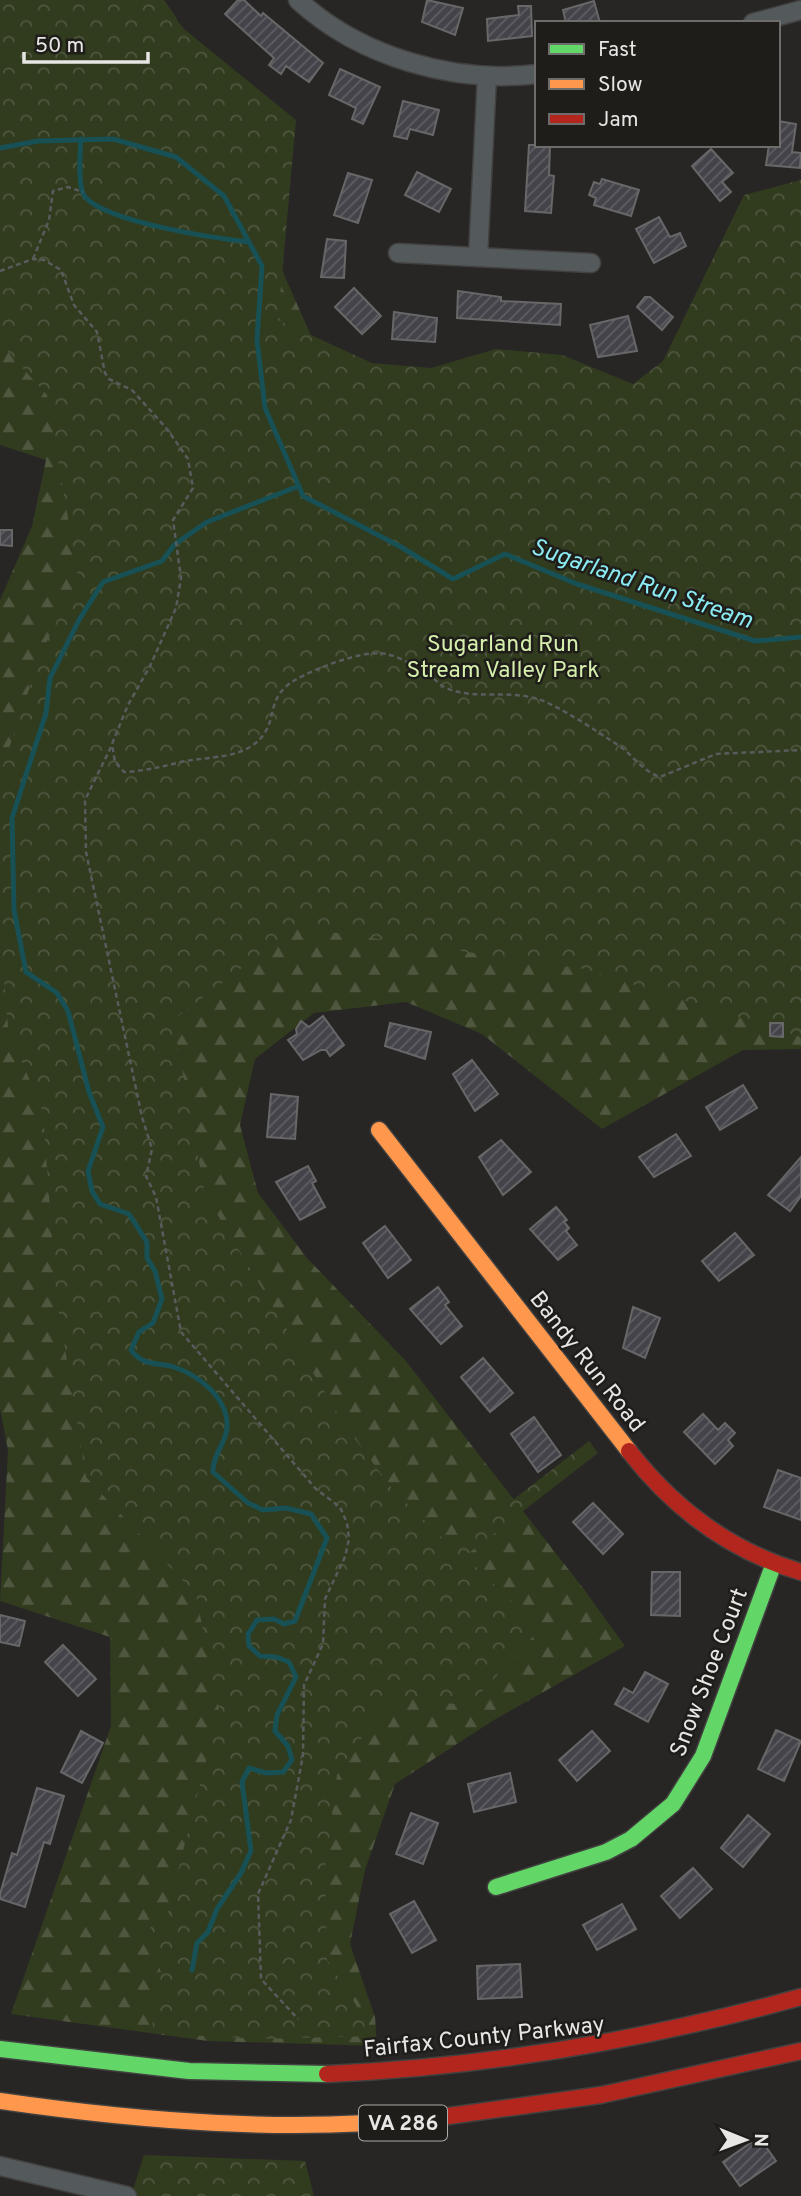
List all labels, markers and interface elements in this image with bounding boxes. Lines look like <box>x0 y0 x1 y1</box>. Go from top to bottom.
scale bar <box>24 21 149 65</box>
legend <box>535 21 780 147</box>
text: 50 m <box>35 33 84 60</box>
text: Fast <box>598 37 637 64</box>
text: Slow <box>598 72 643 99</box>
text: Jam <box>598 107 639 134</box>
water label: Sugarland Run Stream <box>527 533 756 637</box>
park label: Sugarland Run Stream Valley Park <box>407 631 599 686</box>
street label: Bandy Run Road <box>522 1286 650 1439</box>
street label: Snow Shoe Court <box>665 1584 756 1761</box>
street label: Fairfax County Parkway <box>362 2011 606 2066</box>
north arrow <box>710 2105 780 2175</box>
road number: VA 286 <box>359 2106 447 2140</box>
text: N <box>748 2133 772 2147</box>

